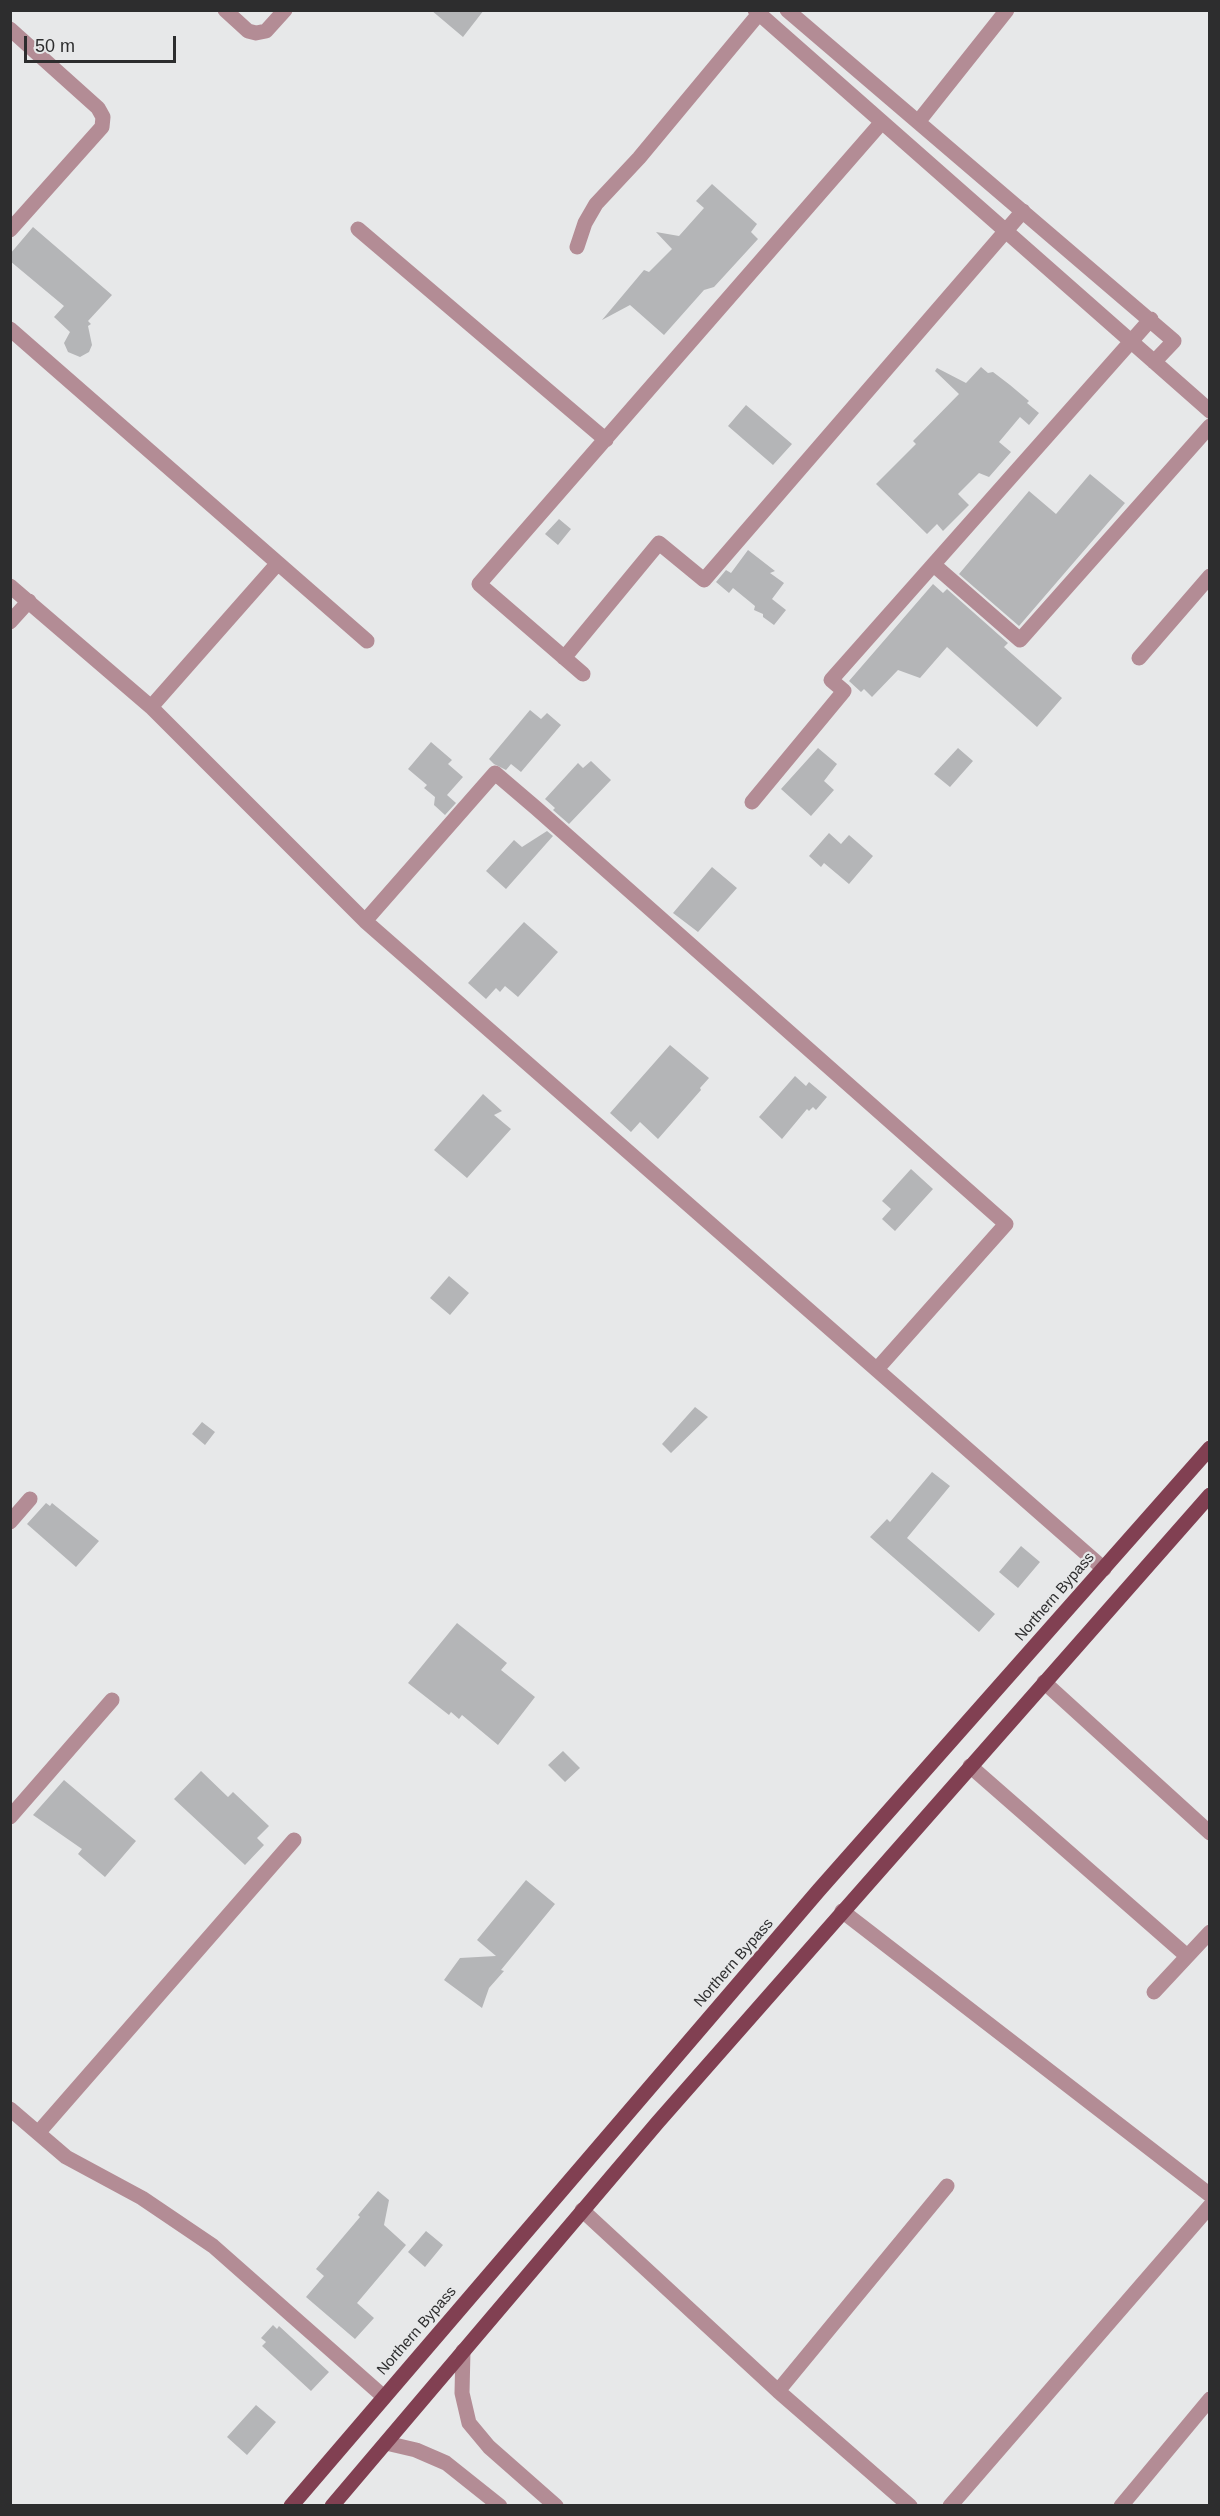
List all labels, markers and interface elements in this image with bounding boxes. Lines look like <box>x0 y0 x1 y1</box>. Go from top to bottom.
scale bar <box>27 24 178 62</box>
text: 50 m <box>35 36 75 56</box>
street label: Northern Bypass <box>1012 1549 1098 1645</box>
street label: Northern Bypass <box>691 1915 777 2011</box>
street label: Northern Bypass <box>374 2283 460 2379</box>

